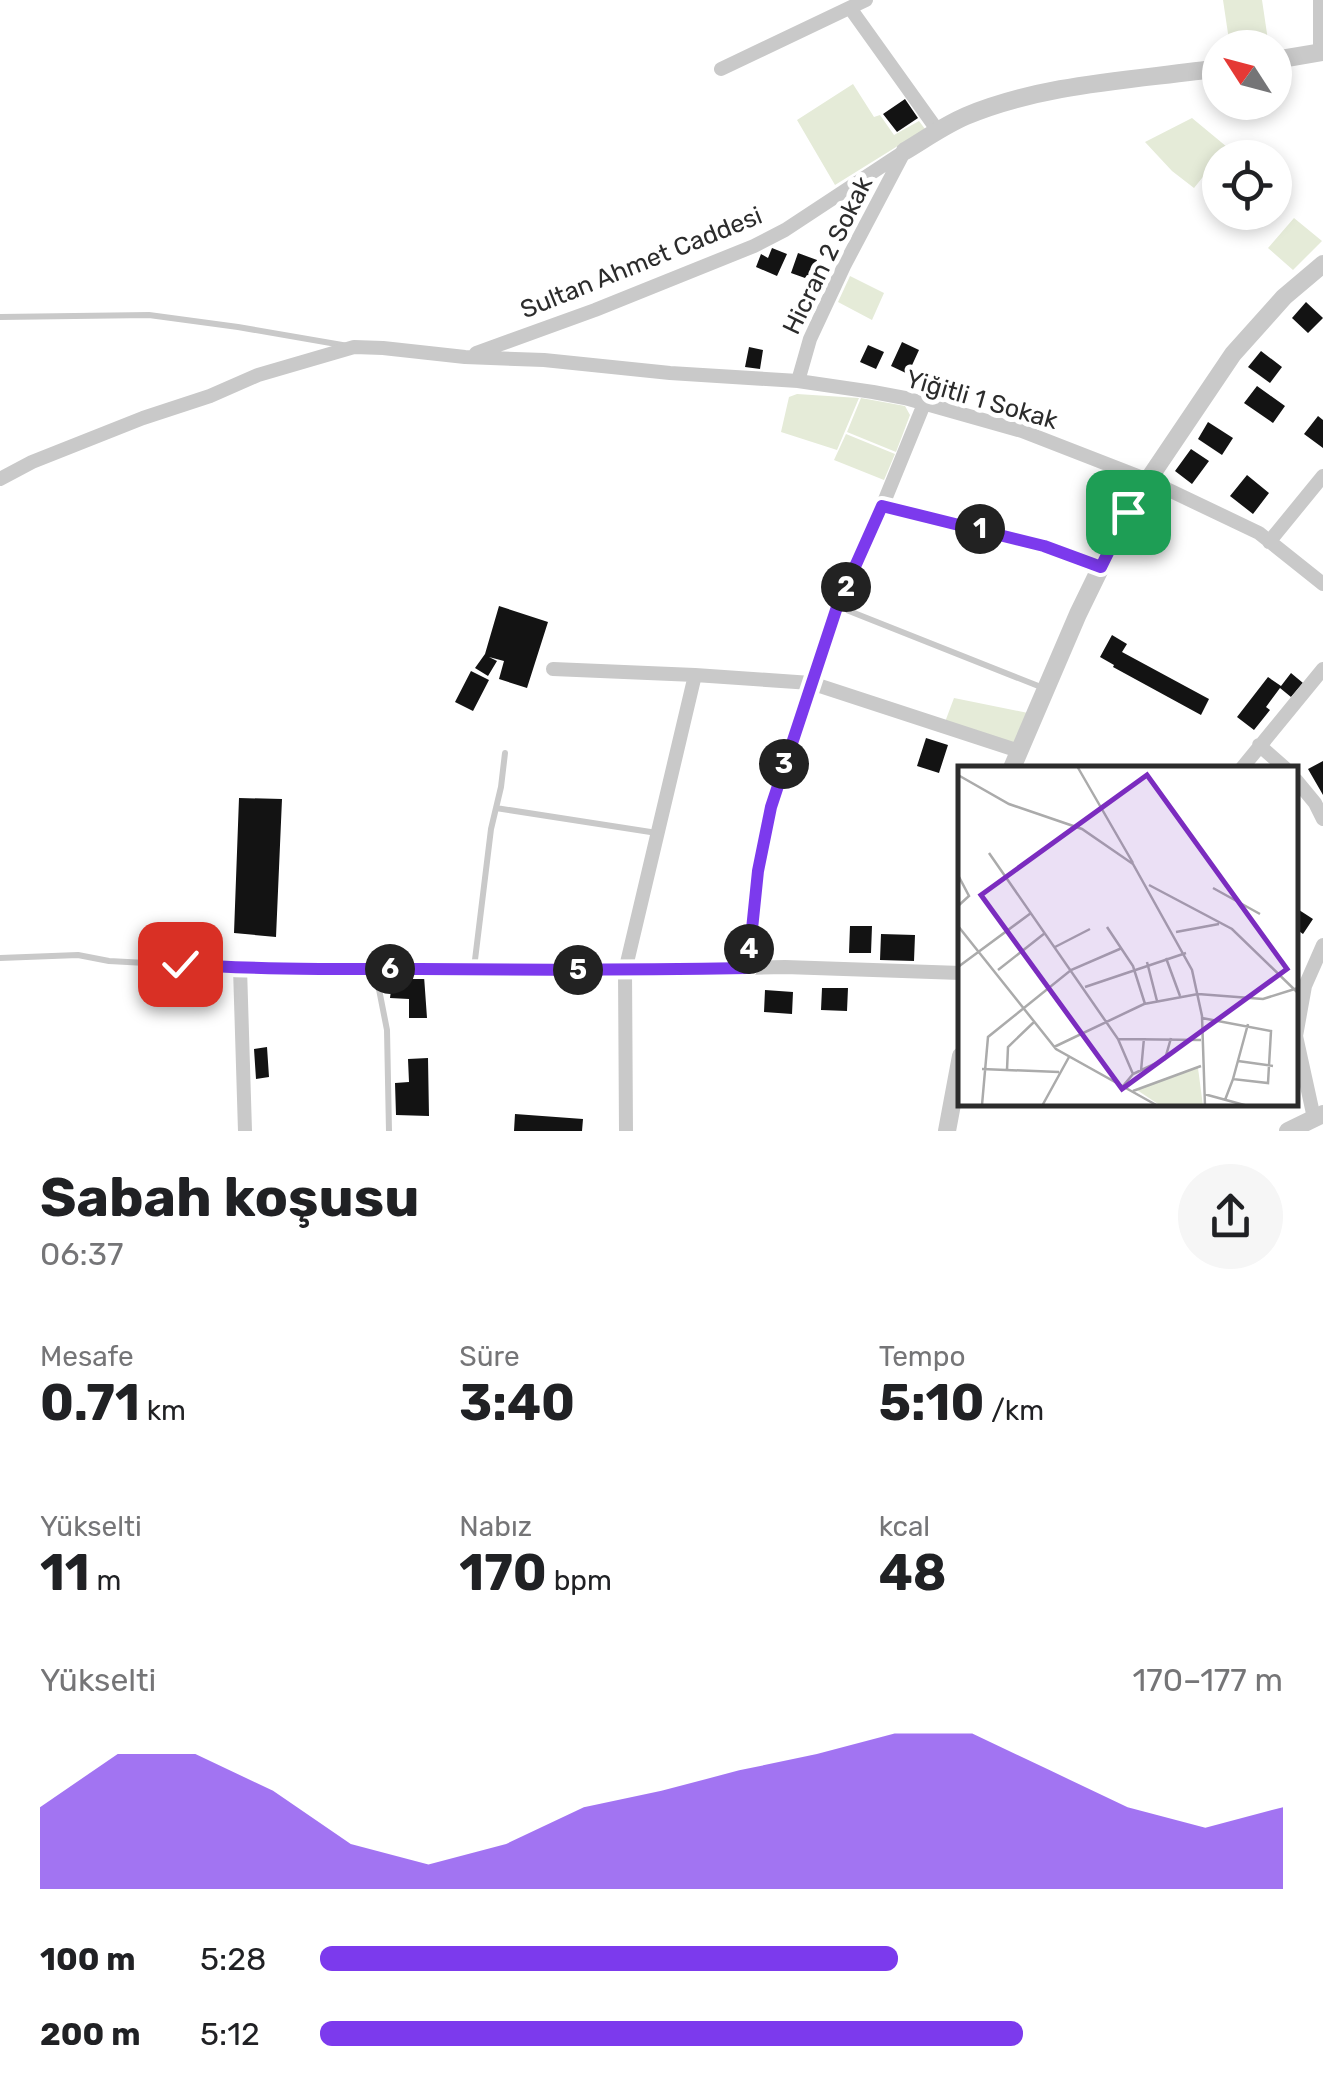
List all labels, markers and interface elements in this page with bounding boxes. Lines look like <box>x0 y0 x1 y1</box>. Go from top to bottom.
north arrow <box>1202 30 1292 120</box>
map controls <box>1202 30 1292 230</box>
button: locate <box>1202 140 1292 230</box>
street label: Hicran 2 Sokak <box>777 171 878 339</box>
street label: Sultan Ahmet Caddesi <box>516 201 766 324</box>
street label: Yiğitli 1 Sokak <box>903 364 1061 435</box>
pin <box>1086 470 1171 555</box>
icon: arrive <box>1101 485 1156 540</box>
pin: 1 <box>955 504 1005 554</box>
text: 1 <box>973 512 987 545</box>
pin: 2 <box>821 562 871 612</box>
text: 2 <box>837 570 855 603</box>
pin: 3 <box>759 739 809 789</box>
text: 3 <box>775 747 793 780</box>
inset map <box>958 766 1298 1106</box>
pin <box>138 922 223 1007</box>
pin: 4 <box>724 924 774 974</box>
text: 4 <box>739 932 759 965</box>
icon: check <box>153 937 208 992</box>
pin: 6 <box>365 944 415 994</box>
pin: 5 <box>553 945 603 995</box>
text: 6 <box>381 952 399 985</box>
text: 5 <box>569 953 587 986</box>
button: share <box>1178 1164 1283 1269</box>
text: Sabah koşusu <box>40 1165 419 1230</box>
text: 06:37 <box>40 1235 123 1273</box>
text: Mesafe <box>40 1340 134 1373</box>
text: Süre <box>459 1340 520 1373</box>
text: Tempo <box>879 1340 966 1373</box>
text: 0.71 <box>40 1373 140 1433</box>
text: 3:40 <box>459 1373 575 1433</box>
text: 5:10 <box>879 1373 984 1433</box>
text: km <box>140 1394 186 1427</box>
text: /km <box>984 1394 1044 1427</box>
text: Yükselti <box>40 1510 142 1543</box>
text: Nabız <box>459 1510 532 1543</box>
text: kcal <box>879 1510 930 1543</box>
text: 11 <box>40 1543 90 1603</box>
text: 170 <box>459 1543 547 1603</box>
text: 48 <box>879 1543 947 1603</box>
text: m <box>90 1564 121 1597</box>
text: bpm <box>547 1564 612 1597</box>
text: Yükselti <box>40 1661 156 1699</box>
text: 170–177 m <box>1133 1661 1283 1699</box>
text: 100 m <box>40 1940 136 1978</box>
text: 5:28 <box>200 1940 266 1978</box>
text: 200 m <box>40 2015 140 2053</box>
text: 5:12 <box>200 2015 260 2053</box>

